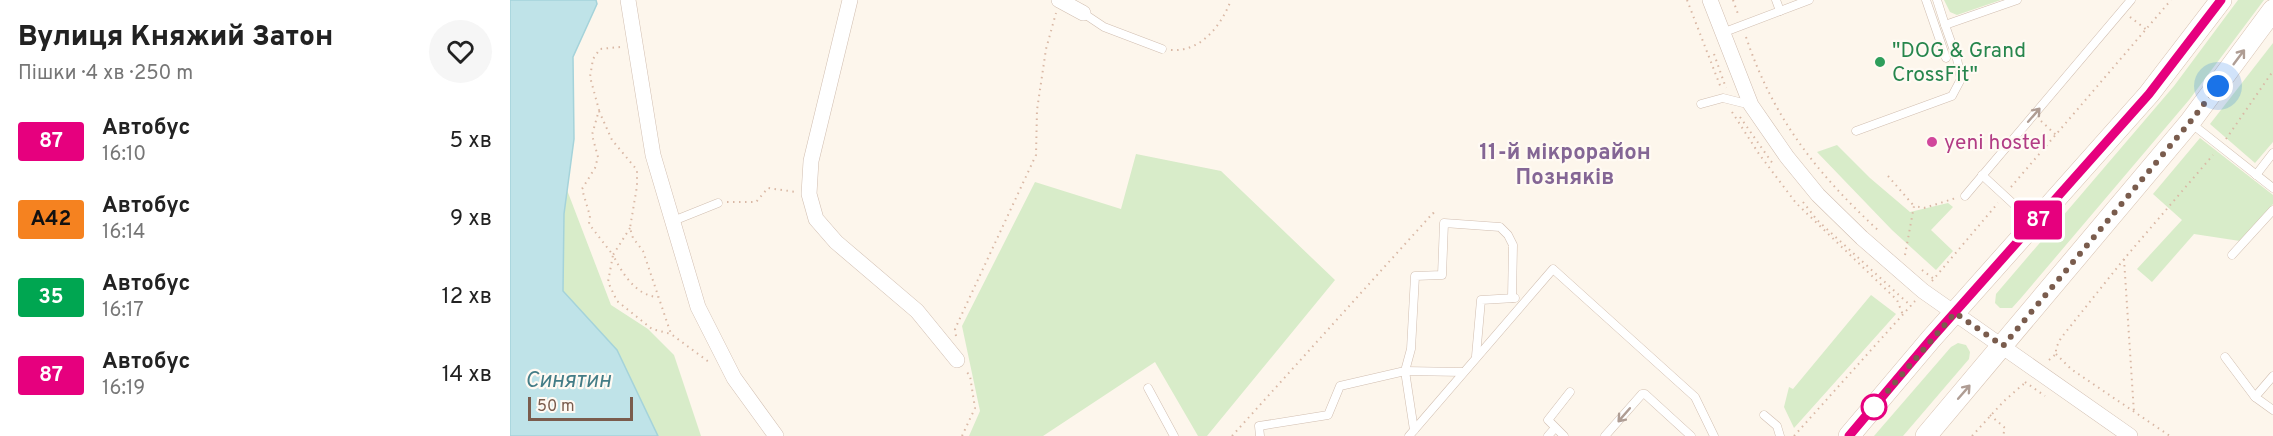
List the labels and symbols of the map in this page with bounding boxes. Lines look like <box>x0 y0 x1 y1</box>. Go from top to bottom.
place label: "DOG & Grand CrossFit" <box>1892 38 2026 89</box>
one-way arrow <box>2233 50 2246 66</box>
marker: "DOG & Grand CrossFit" <box>1873 55 1887 69</box>
your location <box>2203 71 2233 101</box>
one-way arrow <box>2027 108 2041 123</box>
place label: yeni hostel <box>1944 130 2046 157</box>
marker: yeni hostel <box>1925 135 1939 149</box>
district label: 11-й мікрорайон Позняків <box>1479 140 1651 192</box>
line badge: 87 <box>2011 200 2065 240</box>
water label: Синятин <box>525 368 611 395</box>
one-way arrow <box>1957 385 1971 400</box>
scale bar <box>528 394 633 422</box>
unlabelled marker <box>1861 394 1887 420</box>
one-way arrow <box>1617 407 1631 422</box>

